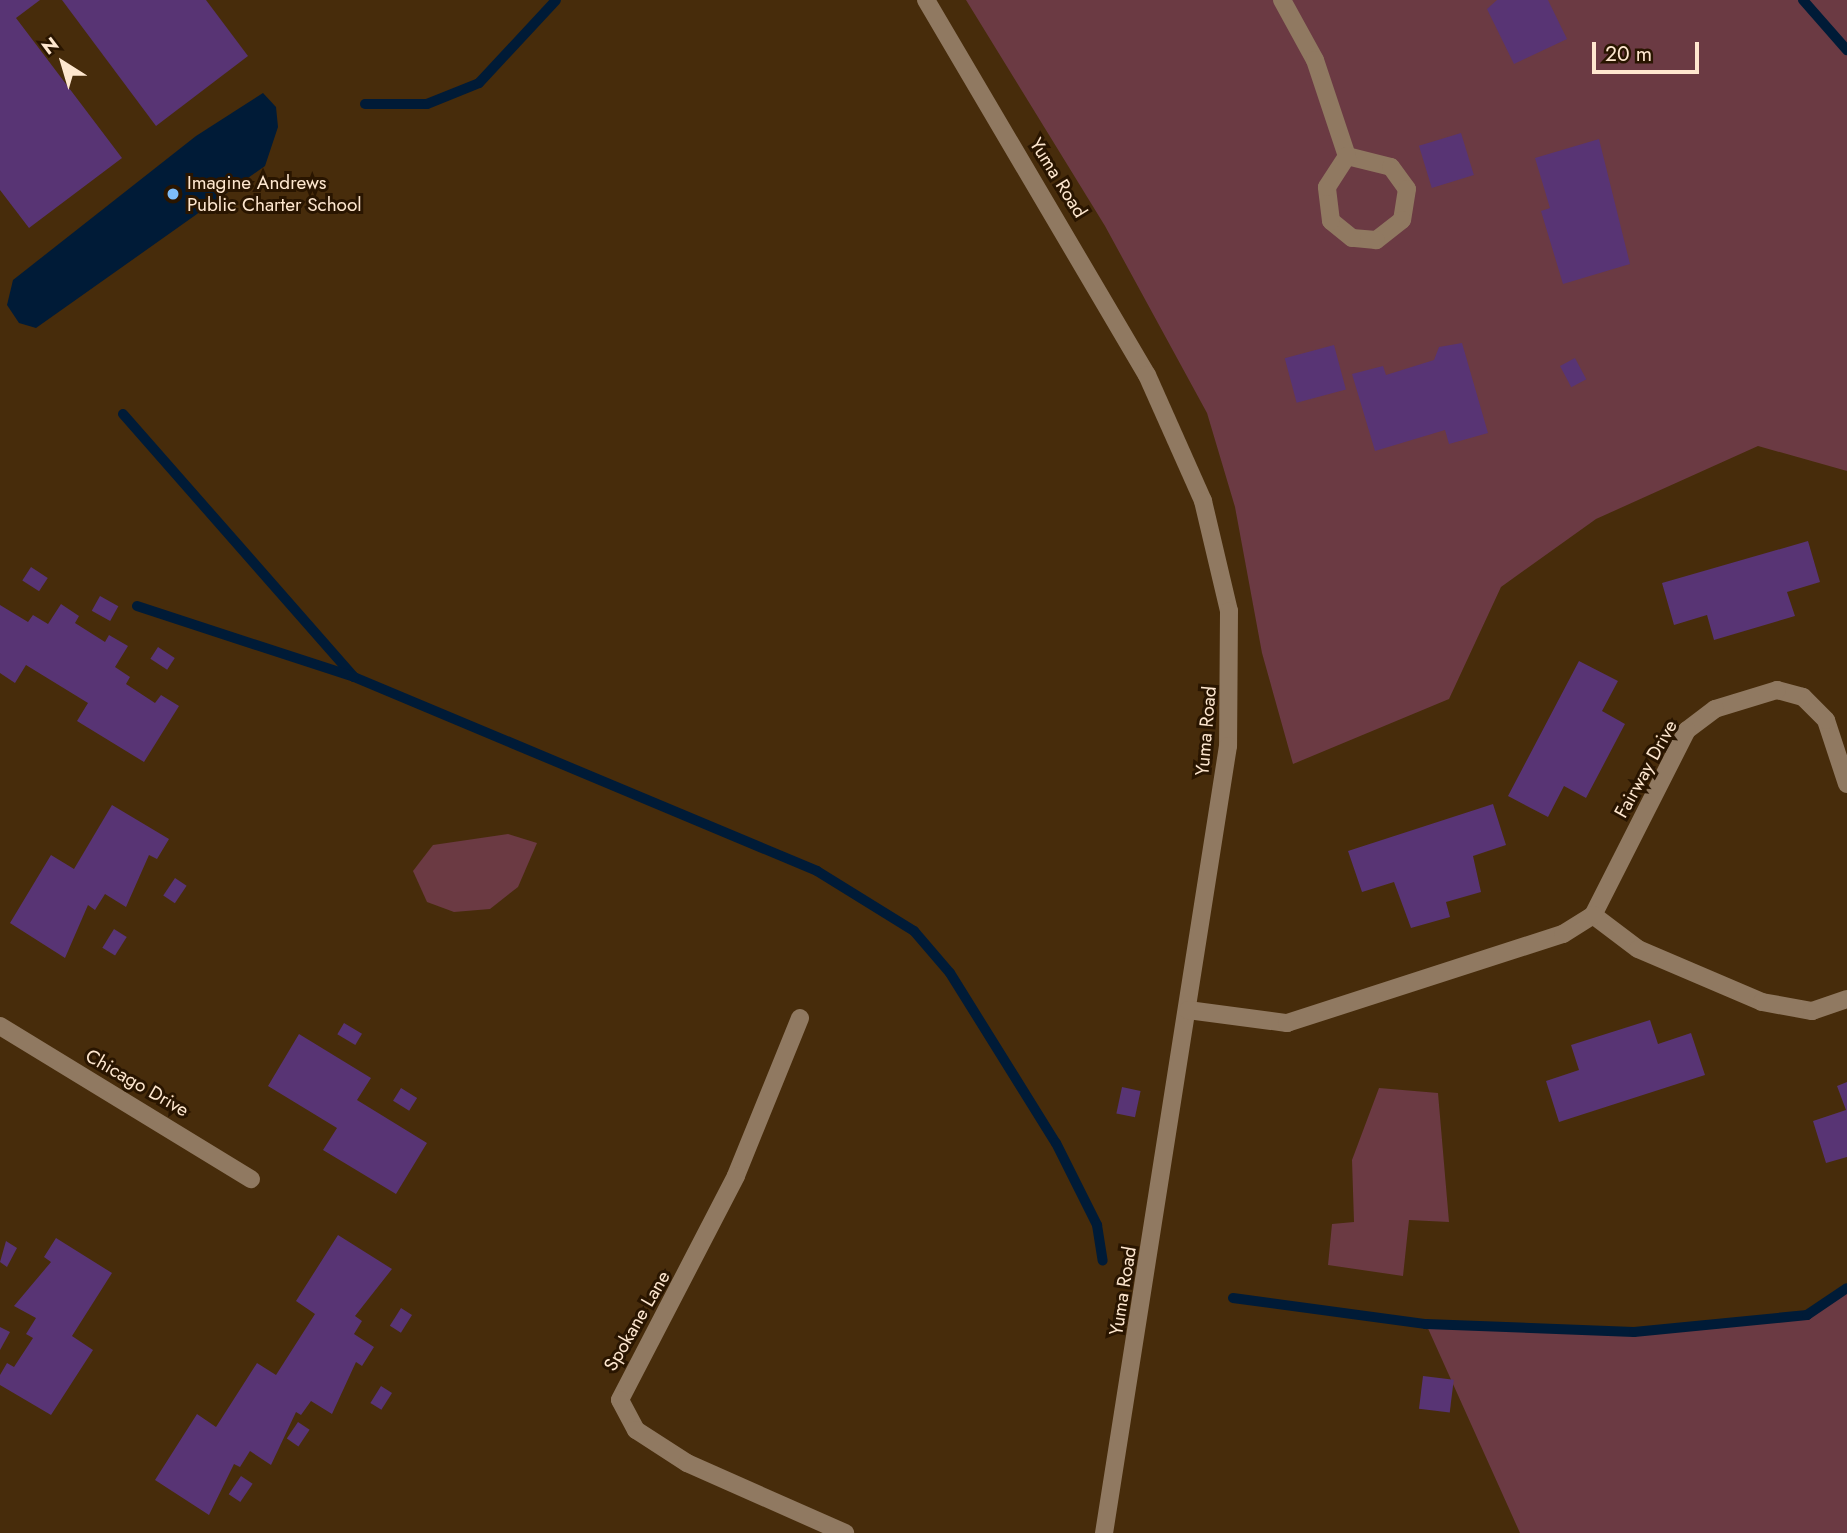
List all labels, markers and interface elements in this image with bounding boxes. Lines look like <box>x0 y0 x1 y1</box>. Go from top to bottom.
north arrow <box>28 28 98 98</box>
scale bar <box>1595 28 1702 72</box>
text: N <box>36 31 64 61</box>
text: 20 m <box>1605 39 1652 69</box>
street label: Yuma Road <box>1025 134 1091 222</box>
place label: Imagine Andrews Public Charter School <box>187 172 362 216</box>
marker: Imagine Andrews Public Charter School <box>165 186 181 202</box>
street label: Yuma Road <box>1191 685 1221 777</box>
street label: Fairway Drive <box>1610 716 1682 822</box>
street label: Chicago Drive <box>81 1044 193 1122</box>
street label: Yuma Road <box>1105 1245 1141 1337</box>
street label: Spokane Lane <box>599 1267 675 1375</box>

